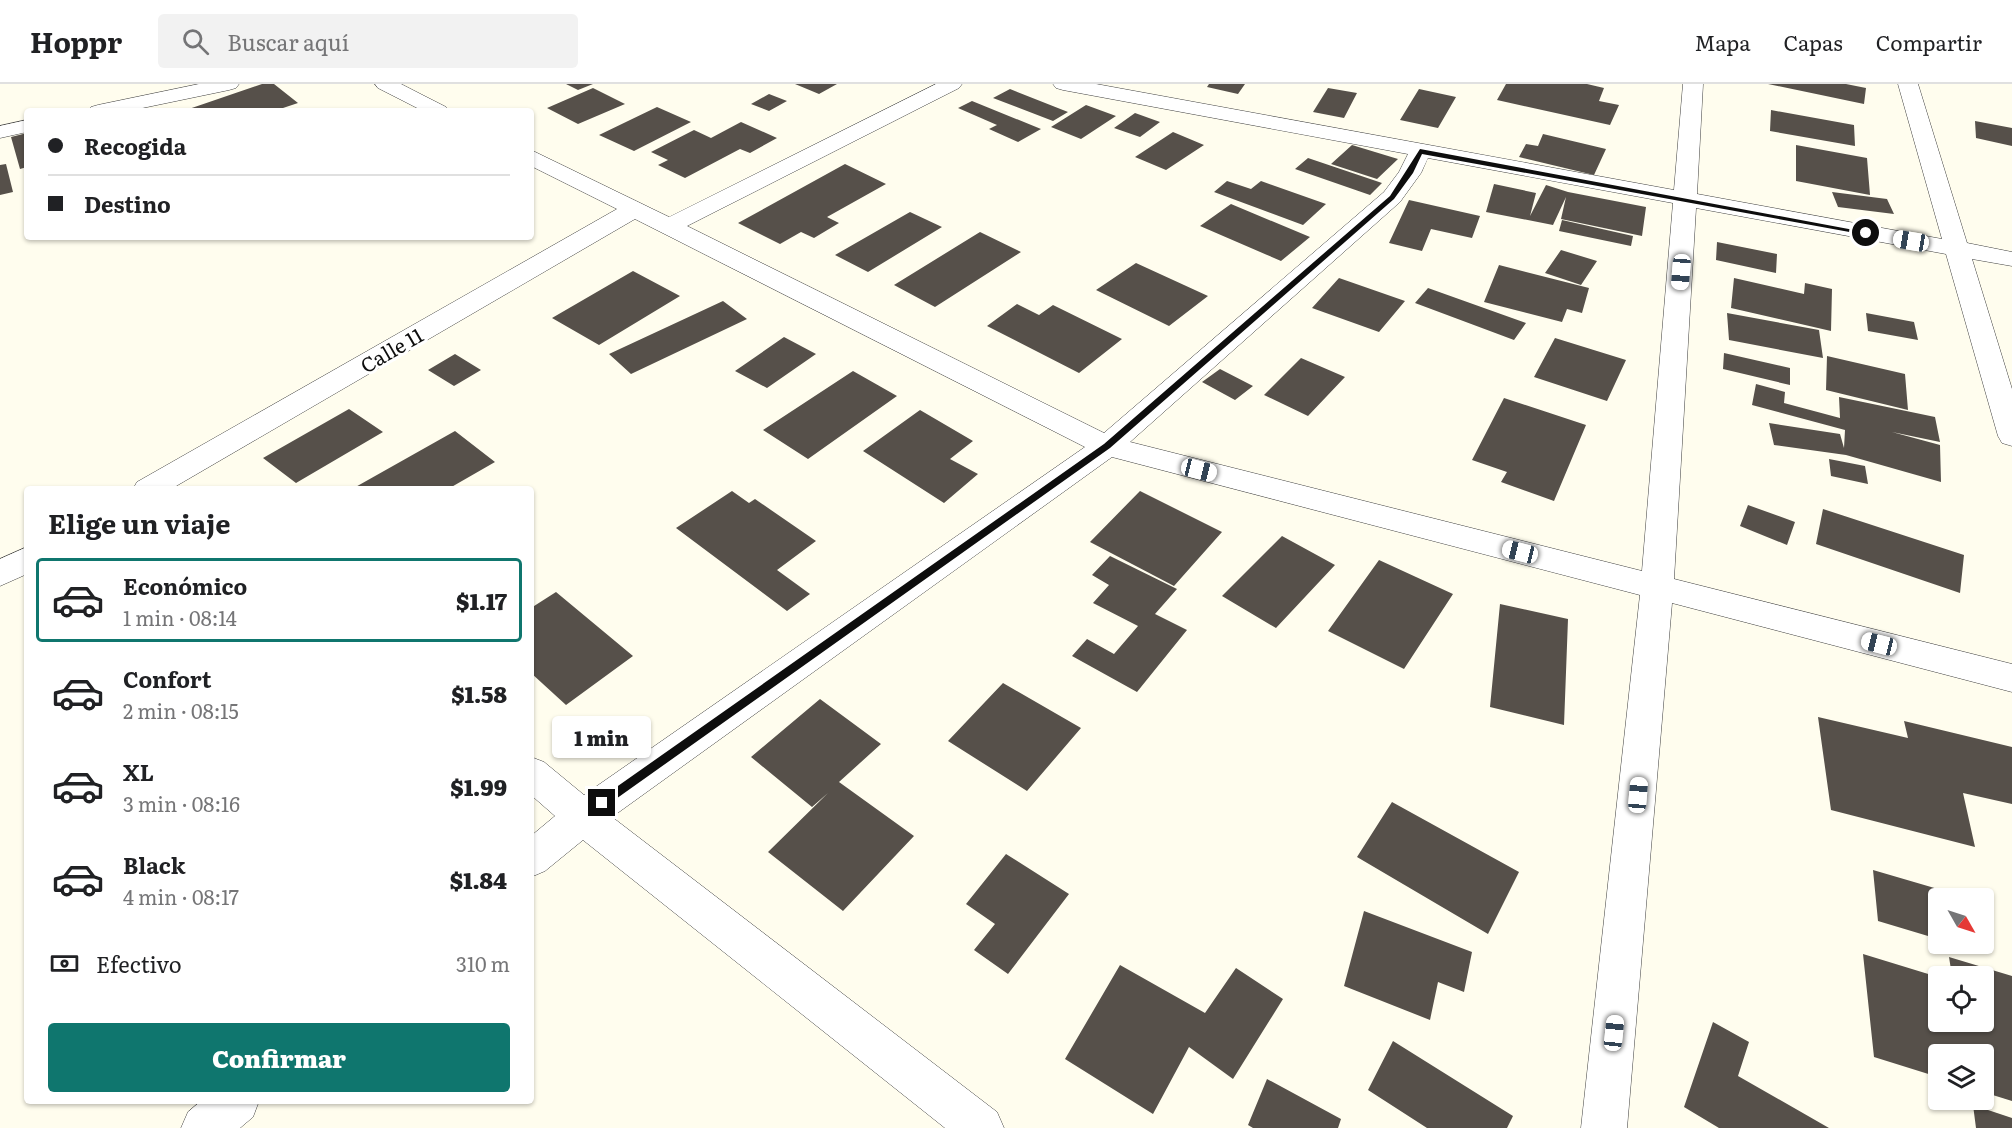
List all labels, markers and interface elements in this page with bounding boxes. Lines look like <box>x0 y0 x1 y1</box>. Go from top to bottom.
search box <box>158 14 578 68</box>
text: Hoppr <box>30 20 122 62</box>
icon: search <box>179 25 212 58</box>
text: Buscar aquí <box>227 25 349 58</box>
text: Mapa <box>1694 26 1751 57</box>
text: Capas <box>1784 26 1843 57</box>
text: Compartir <box>1876 26 1982 57</box>
text: Recogida <box>84 129 186 162</box>
text: Destino <box>84 187 171 220</box>
route start <box>1852 219 1879 246</box>
car <box>1892 229 1930 253</box>
car <box>1670 253 1692 291</box>
street label: Calle 11 <box>354 319 428 379</box>
car <box>1179 457 1219 483</box>
text: Elige un viaje <box>48 502 231 542</box>
car <box>1500 539 1540 565</box>
text: Económico <box>123 569 247 602</box>
icon: car <box>51 573 105 627</box>
text: $1.17 <box>456 584 507 617</box>
text: 1 min · 08:14 <box>123 602 237 632</box>
car <box>1859 631 1899 657</box>
text: Confort <box>123 662 211 695</box>
icon: car <box>51 666 105 720</box>
text: $1.58 <box>451 677 507 710</box>
text: 2 min · 08:15 <box>123 695 239 725</box>
callout: 1 min <box>552 716 652 758</box>
text: 1 min <box>574 722 629 752</box>
text: XL <box>123 755 154 788</box>
icon: car <box>51 759 105 813</box>
text: $1.99 <box>450 770 507 803</box>
car <box>1627 776 1649 814</box>
text: 3 min · 08:16 <box>123 788 240 818</box>
route end <box>588 789 615 816</box>
text: Black <box>123 848 185 881</box>
icon: car <box>51 852 105 906</box>
text: $1.84 <box>450 863 507 896</box>
text: 4 min · 08:17 <box>123 881 239 911</box>
north arrow <box>1928 888 1994 954</box>
map controls <box>1928 888 1994 1110</box>
icon: cash <box>48 947 81 980</box>
text: Efectivo <box>96 947 182 980</box>
text: 310 m <box>456 948 510 978</box>
button: locate <box>1928 966 1994 1032</box>
car <box>1603 1014 1625 1052</box>
button: Confirmar <box>48 1023 510 1092</box>
button: layers <box>1928 1044 1994 1110</box>

